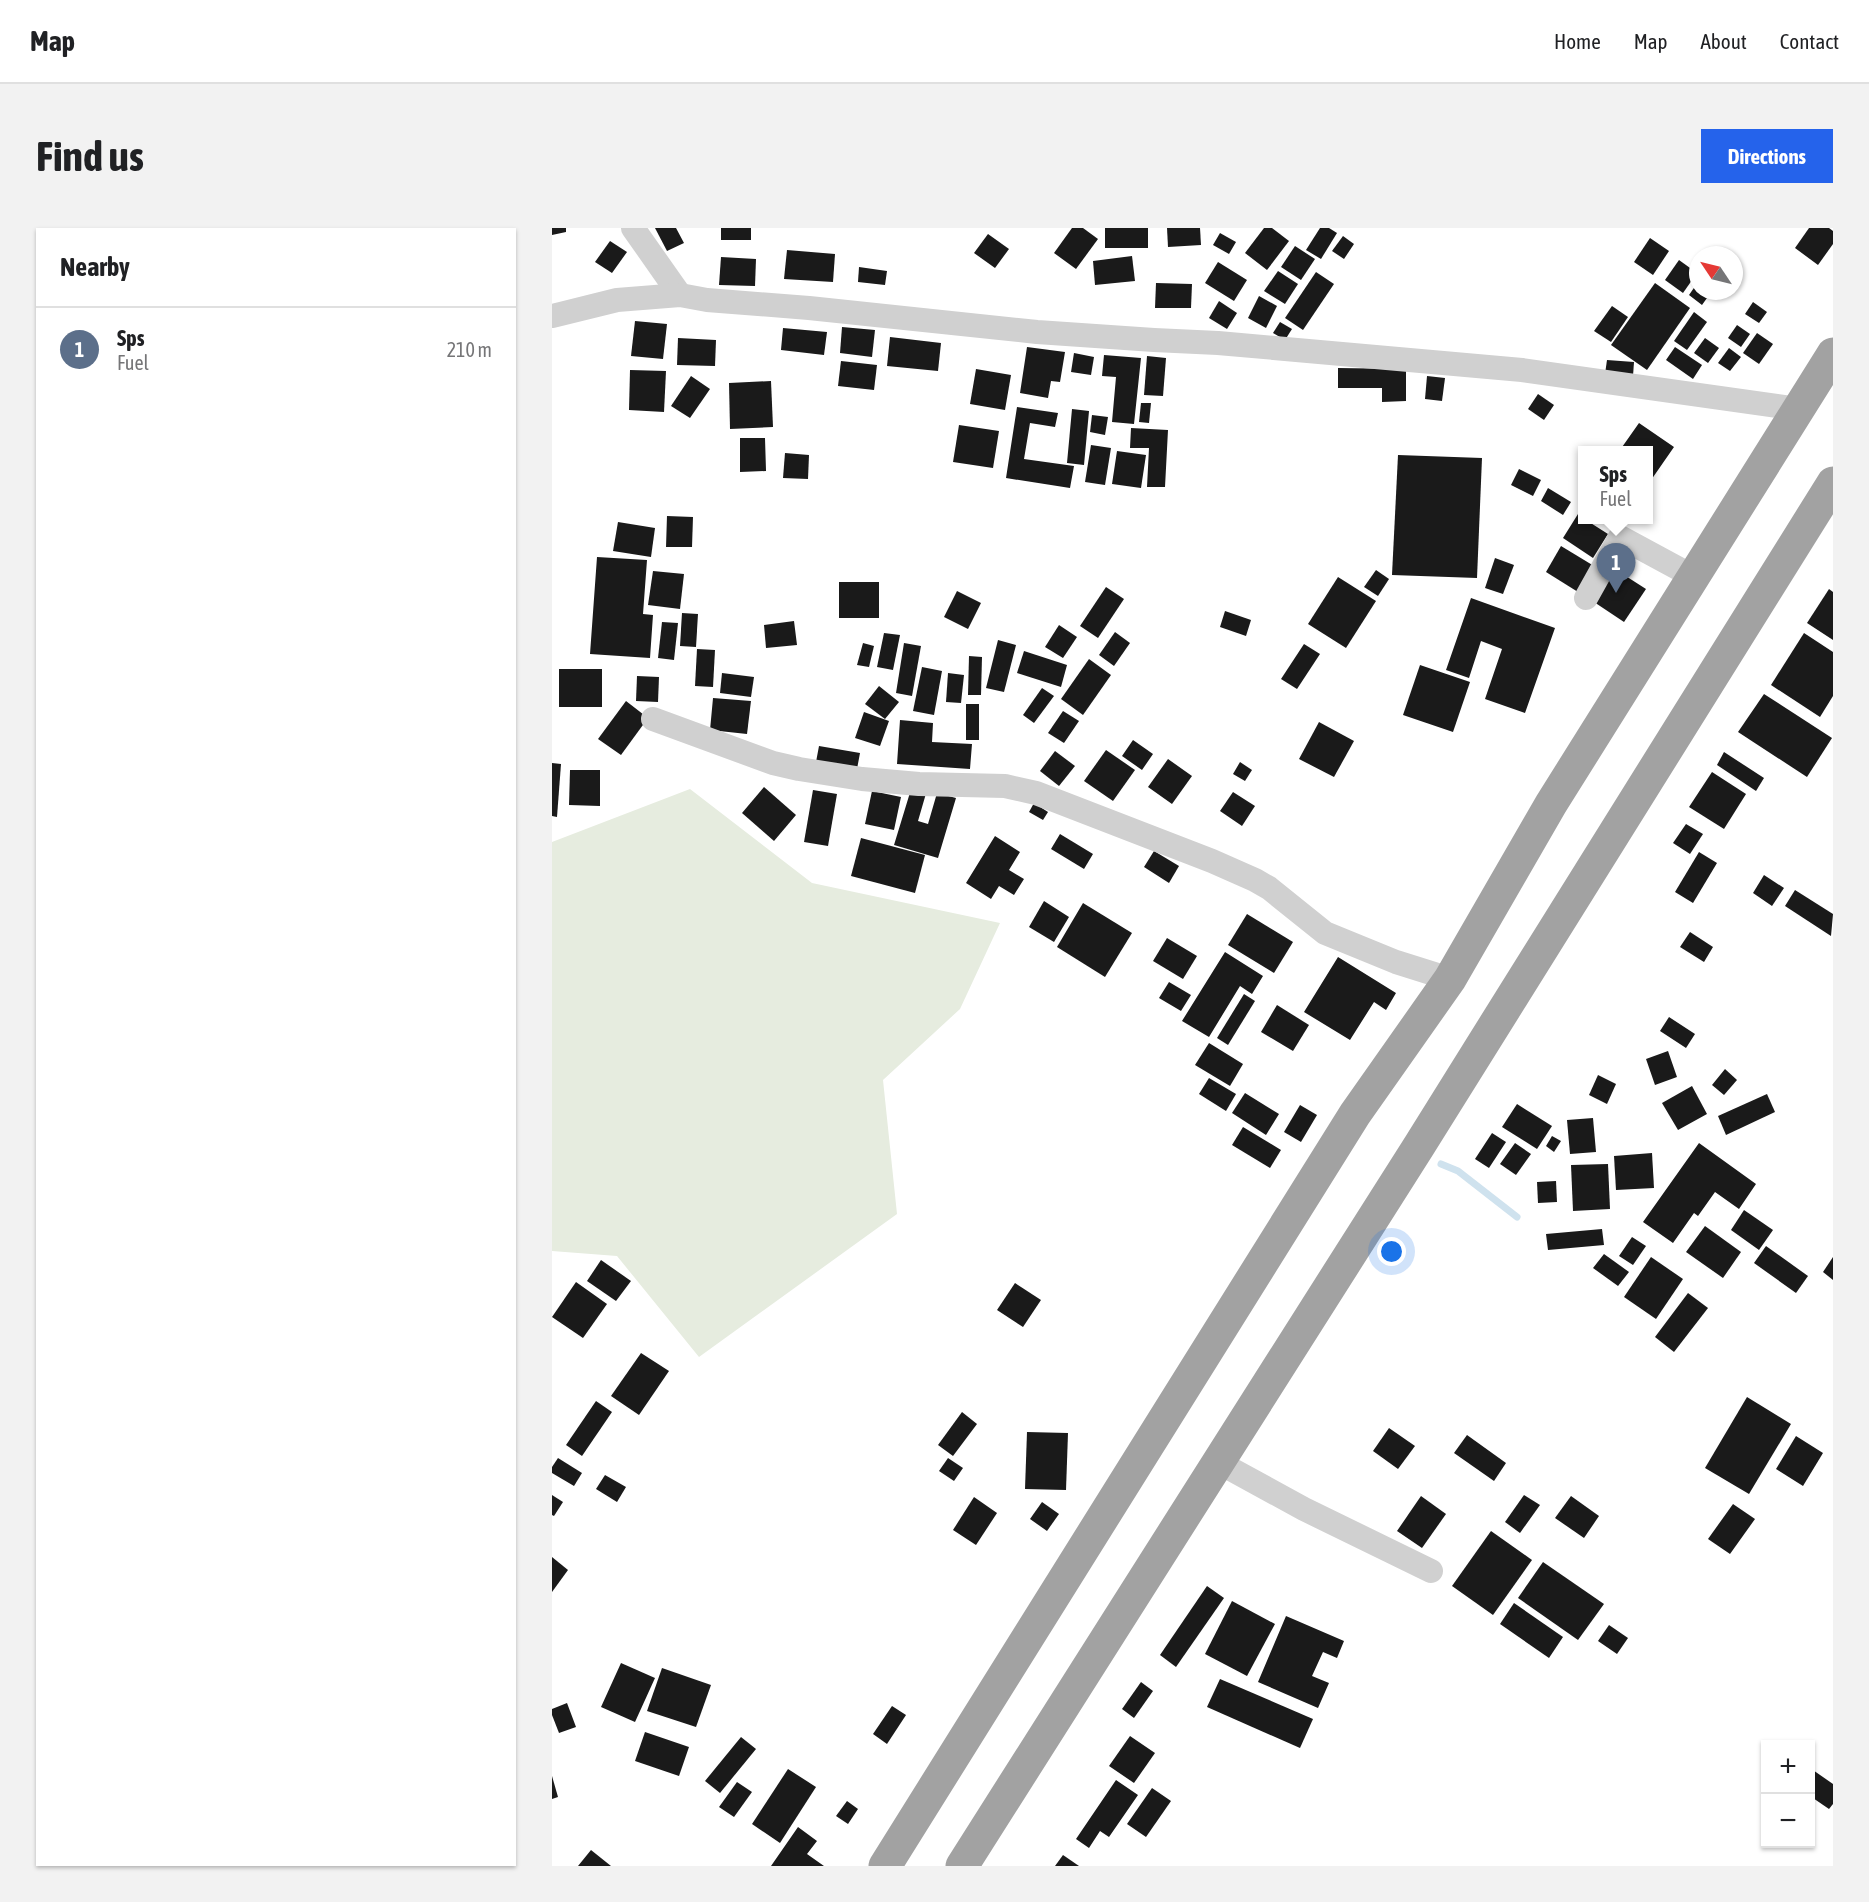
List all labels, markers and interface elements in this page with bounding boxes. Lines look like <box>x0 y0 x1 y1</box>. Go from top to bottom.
text: Map <box>30 25 75 57</box>
text: Home <box>1554 29 1601 53</box>
text: Map <box>1634 29 1668 53</box>
text: About <box>1701 29 1747 53</box>
text: Contact <box>1780 29 1839 53</box>
button: Directions <box>1701 129 1833 183</box>
text: Find us <box>36 132 144 180</box>
north arrow <box>1689 246 1743 300</box>
text: Nearby <box>60 252 130 282</box>
text: Sps <box>117 325 144 351</box>
text: 1 <box>75 338 84 361</box>
text: 210 m <box>447 338 492 361</box>
text: Fuel <box>117 351 149 374</box>
popup <box>1578 446 1653 524</box>
text: Sps <box>1600 461 1627 487</box>
text: Fuel <box>1600 487 1631 510</box>
pin: 1 <box>1596 544 1636 593</box>
your location <box>1377 1237 1406 1266</box>
map controls <box>1761 1740 1815 1848</box>
button: + <box>1761 1740 1815 1794</box>
button: − <box>1761 1794 1815 1848</box>

